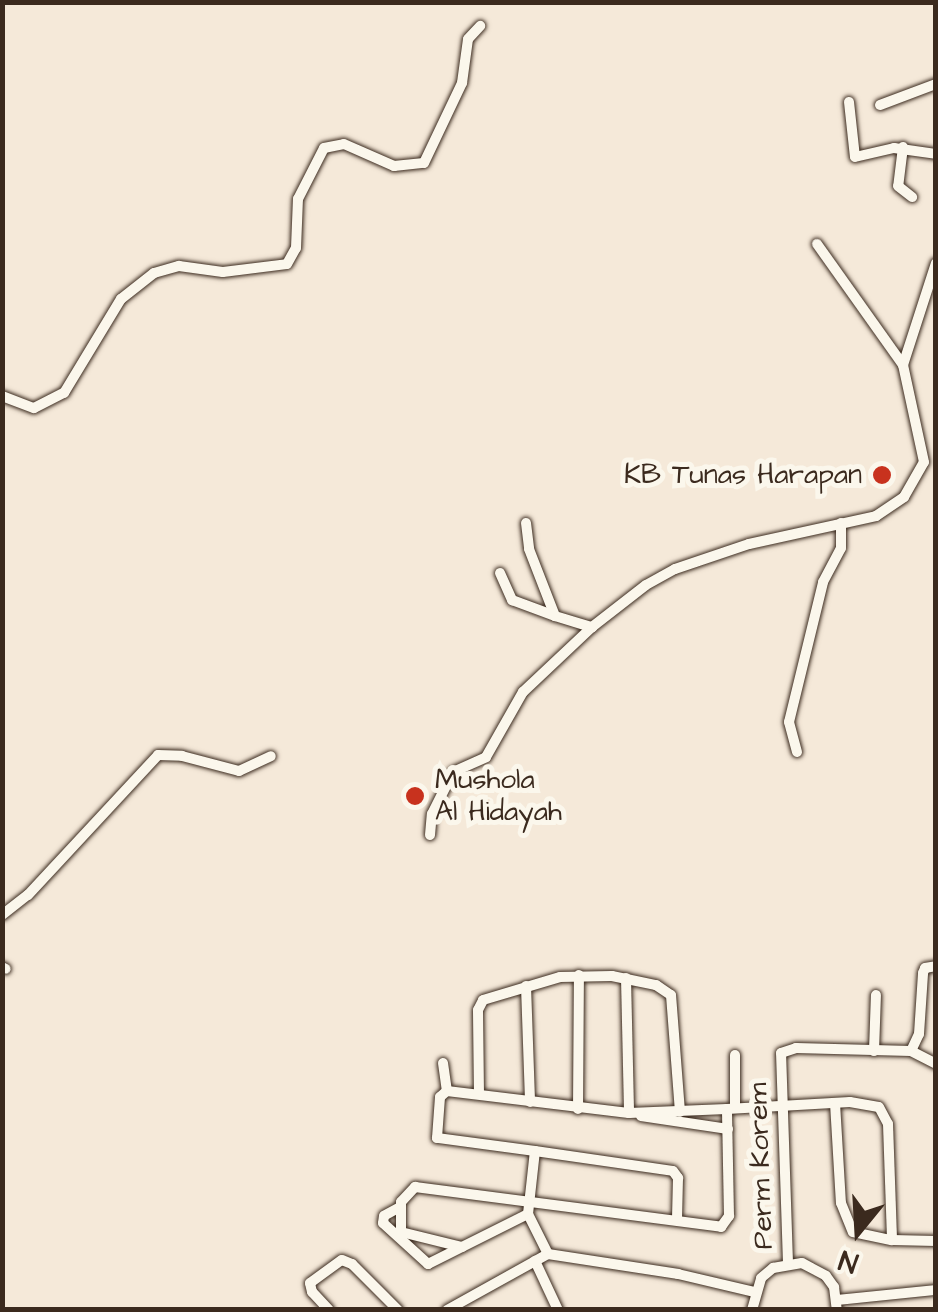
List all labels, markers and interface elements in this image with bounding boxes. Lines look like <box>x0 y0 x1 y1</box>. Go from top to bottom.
place label: KB Tunas Harapan <box>624 458 862 492</box>
marker: KB Tunas Harapan <box>871 464 893 486</box>
place label: Mushola Al Hidayah <box>435 763 562 829</box>
marker: Mushola Al Hidayah <box>404 785 426 807</box>
street label: Perm Korem <box>741 1082 781 1250</box>
north arrow <box>808 1182 908 1282</box>
text: N <box>834 1240 863 1282</box>

